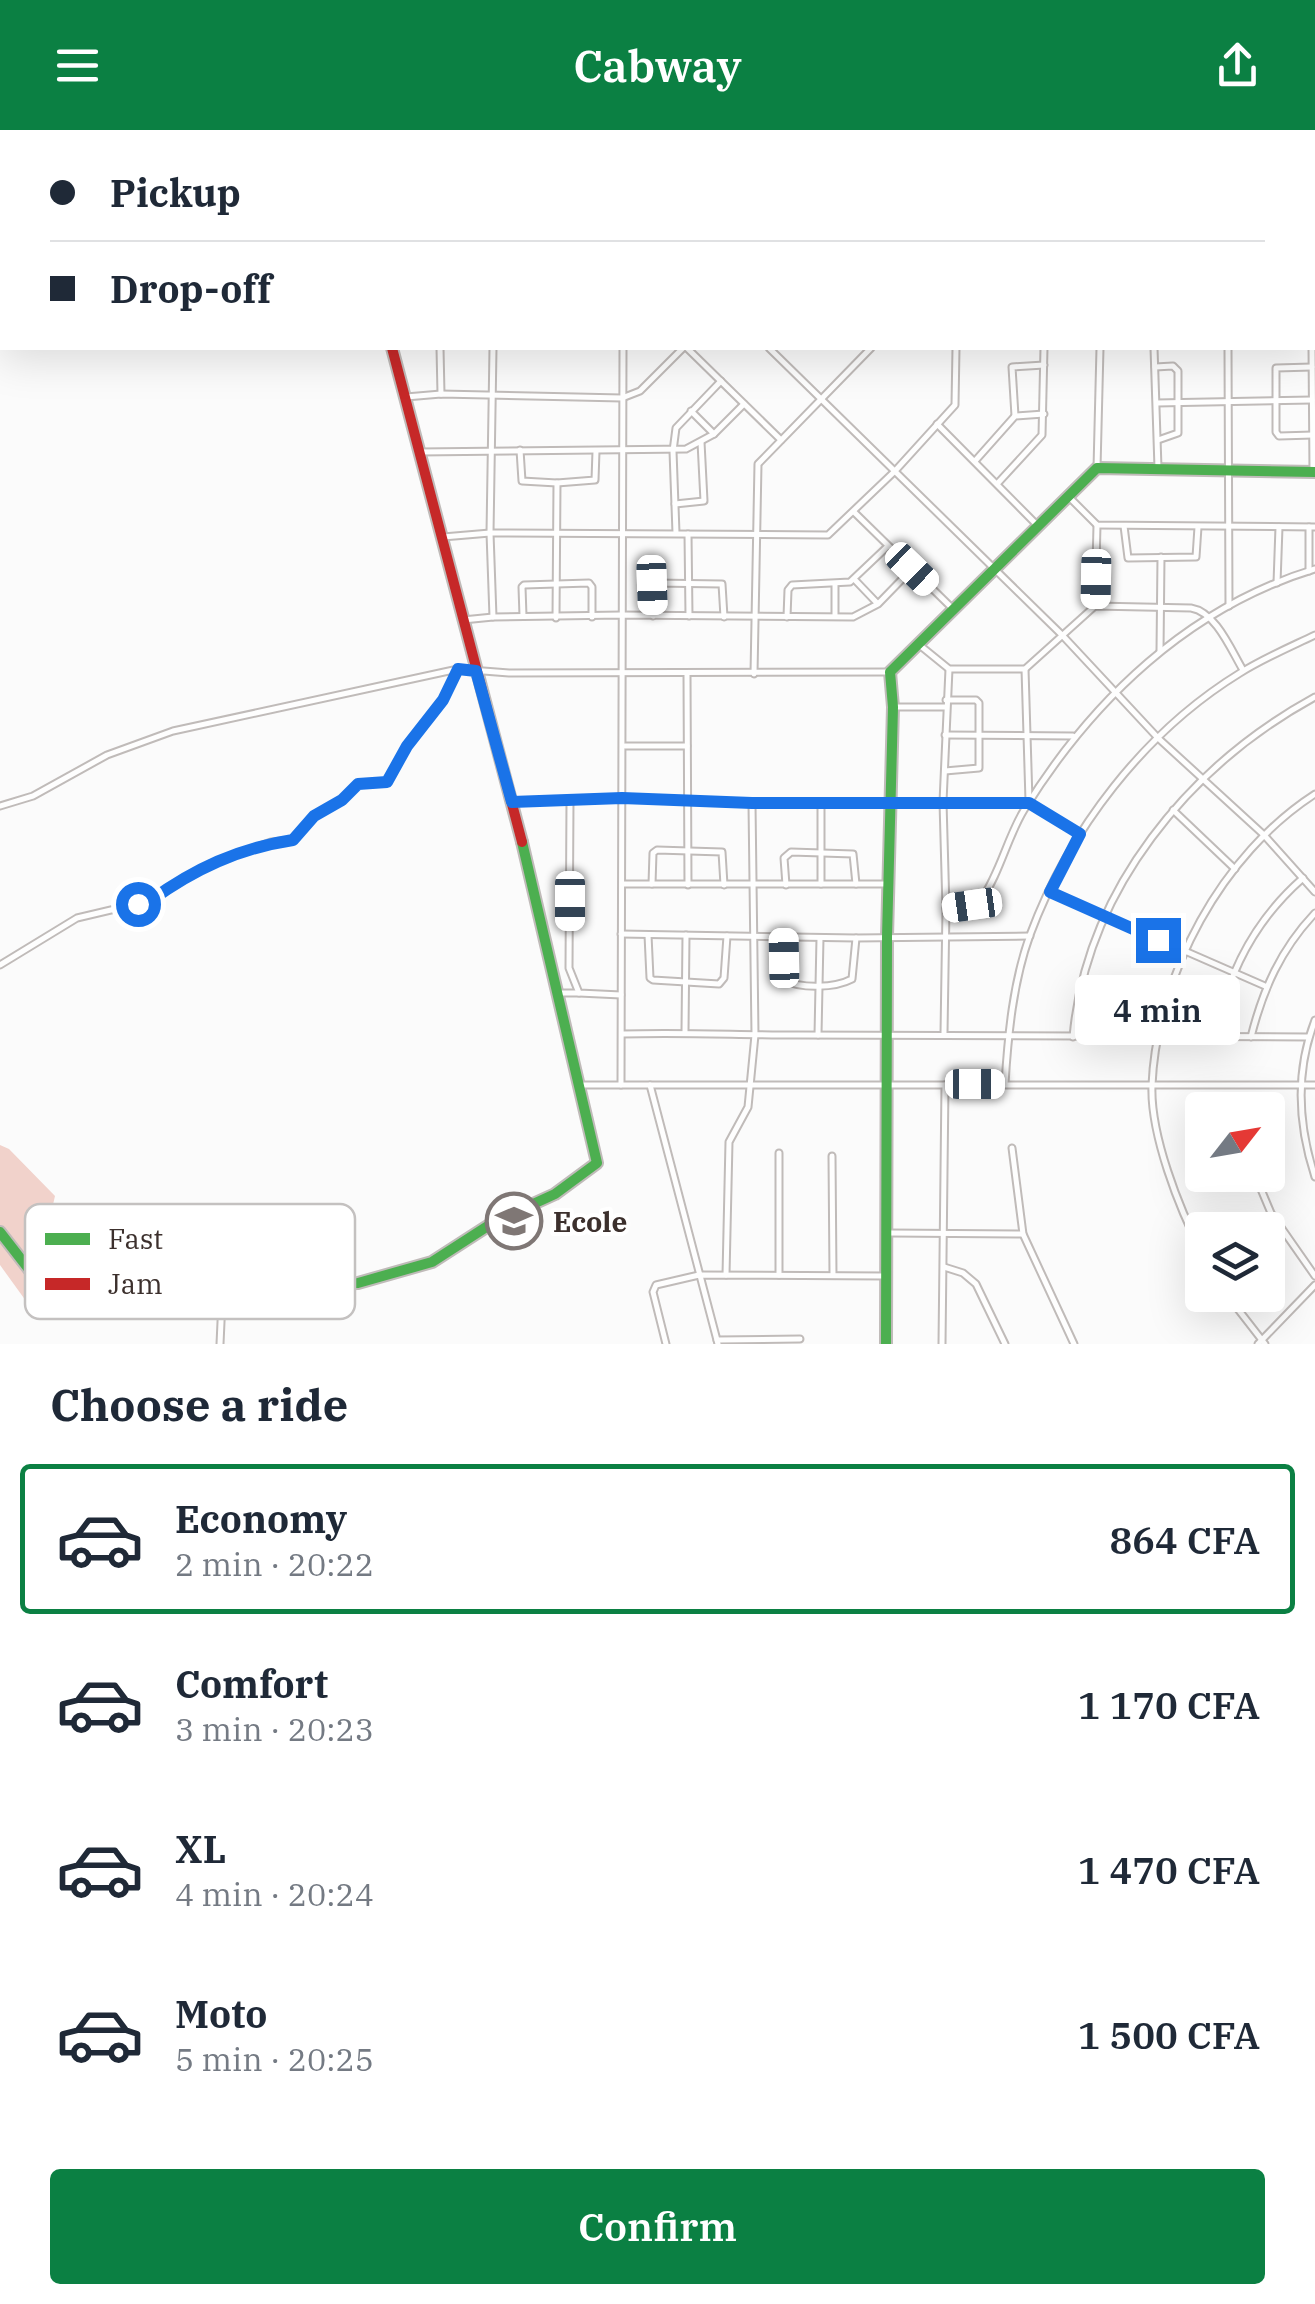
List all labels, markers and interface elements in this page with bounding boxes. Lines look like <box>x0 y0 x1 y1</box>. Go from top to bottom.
text: Cabway <box>573 36 742 94</box>
icon: menu <box>50 38 105 93</box>
icon: share <box>1210 38 1265 93</box>
text: Pickup <box>110 168 241 217</box>
text: Drop-off <box>110 264 272 313</box>
car <box>880 537 944 601</box>
car <box>1080 549 1112 609</box>
car <box>636 554 668 616</box>
car <box>555 871 585 931</box>
route start <box>116 882 161 927</box>
car <box>940 886 1004 924</box>
route end <box>1136 918 1181 963</box>
car <box>768 928 800 988</box>
callout: 4 min <box>1076 975 1240 1045</box>
text: 4 min <box>1113 989 1202 1031</box>
car <box>945 1069 1005 1099</box>
north arrow <box>1185 1092 1285 1192</box>
map controls <box>1185 1092 1285 1312</box>
school or university icon: Ecole <box>484 1191 544 1251</box>
place label: Ecole <box>553 1203 627 1240</box>
legend <box>25 1204 355 1319</box>
button: layers <box>1185 1212 1285 1312</box>
text: Fast <box>108 1220 163 1257</box>
text: Jam <box>108 1265 163 1302</box>
text: Choose a ride <box>50 1375 348 1433</box>
icon: car <box>55 1494 145 1584</box>
text: Economy <box>175 1494 347 1543</box>
text: 864 CFA <box>1109 1515 1260 1564</box>
text: 2 min · 20:22 <box>175 1543 374 1585</box>
icon: car <box>55 1659 145 1749</box>
text: Comfort <box>175 1659 328 1708</box>
text: 1 170 CFA <box>1078 1680 1260 1729</box>
text: 3 min · 20:23 <box>175 1708 374 1750</box>
icon: car <box>55 1824 145 1914</box>
text: XL <box>175 1824 226 1873</box>
text: 1 470 CFA <box>1078 1845 1260 1894</box>
text: 4 min · 20:24 <box>175 1873 374 1915</box>
icon: car <box>55 1989 145 2079</box>
text: Moto <box>175 1989 267 2038</box>
text: 1 500 CFA <box>1078 2010 1260 2059</box>
text: 5 min · 20:25 <box>175 2038 374 2080</box>
button: Confirm <box>50 2169 1265 2284</box>

